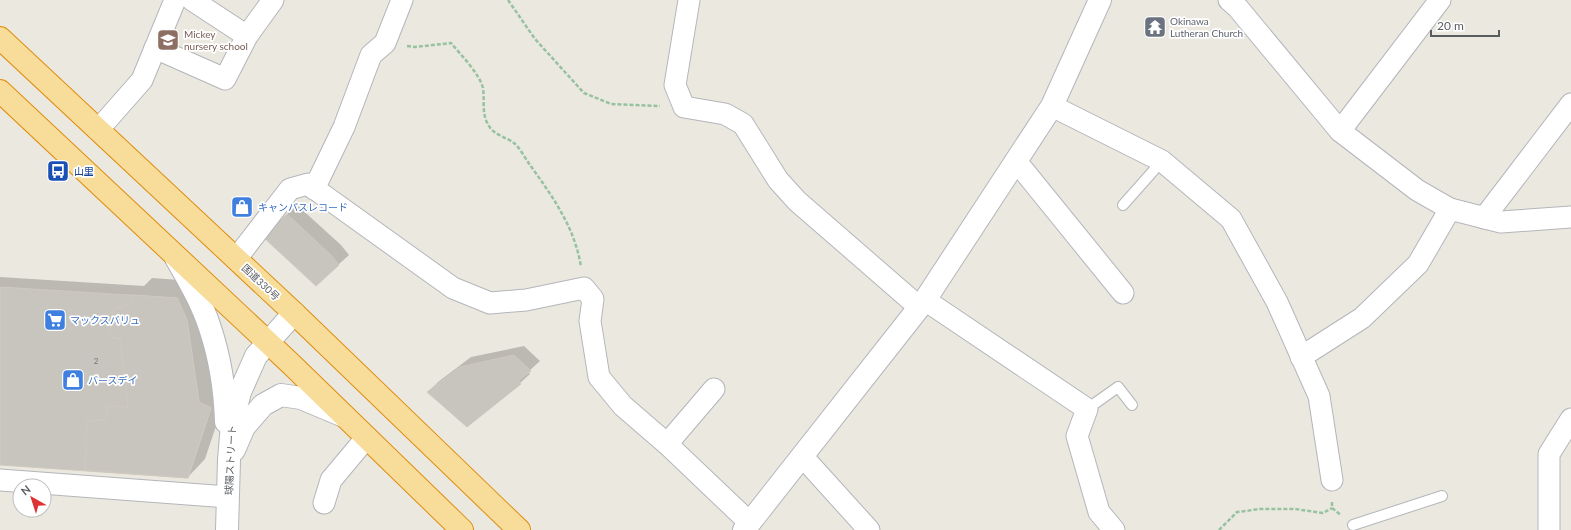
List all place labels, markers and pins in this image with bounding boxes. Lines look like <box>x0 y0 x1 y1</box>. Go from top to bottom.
temple icon: Okinawa Lutheran Church <box>1142 14 1168 40</box>
place label: Okinawa Lutheran Church <box>1170 15 1243 39</box>
school or university icon: Mickey nursery school <box>155 27 181 53</box>
place label: Mickey nursery school <box>184 28 248 52</box>
bus stop icon: 山里 <box>45 158 71 184</box>
place label: 山里 <box>74 165 94 177</box>
shop icon: キャンパスレコード <box>229 194 255 220</box>
place label: キャンパスレコード <box>258 201 348 213</box>
supermarket icon: マックスバリュ <box>42 307 68 333</box>
place label: マックスバリュ <box>70 314 140 326</box>
shop icon: バースデイ <box>60 367 86 393</box>
place label: バースデイ <box>88 374 138 386</box>

